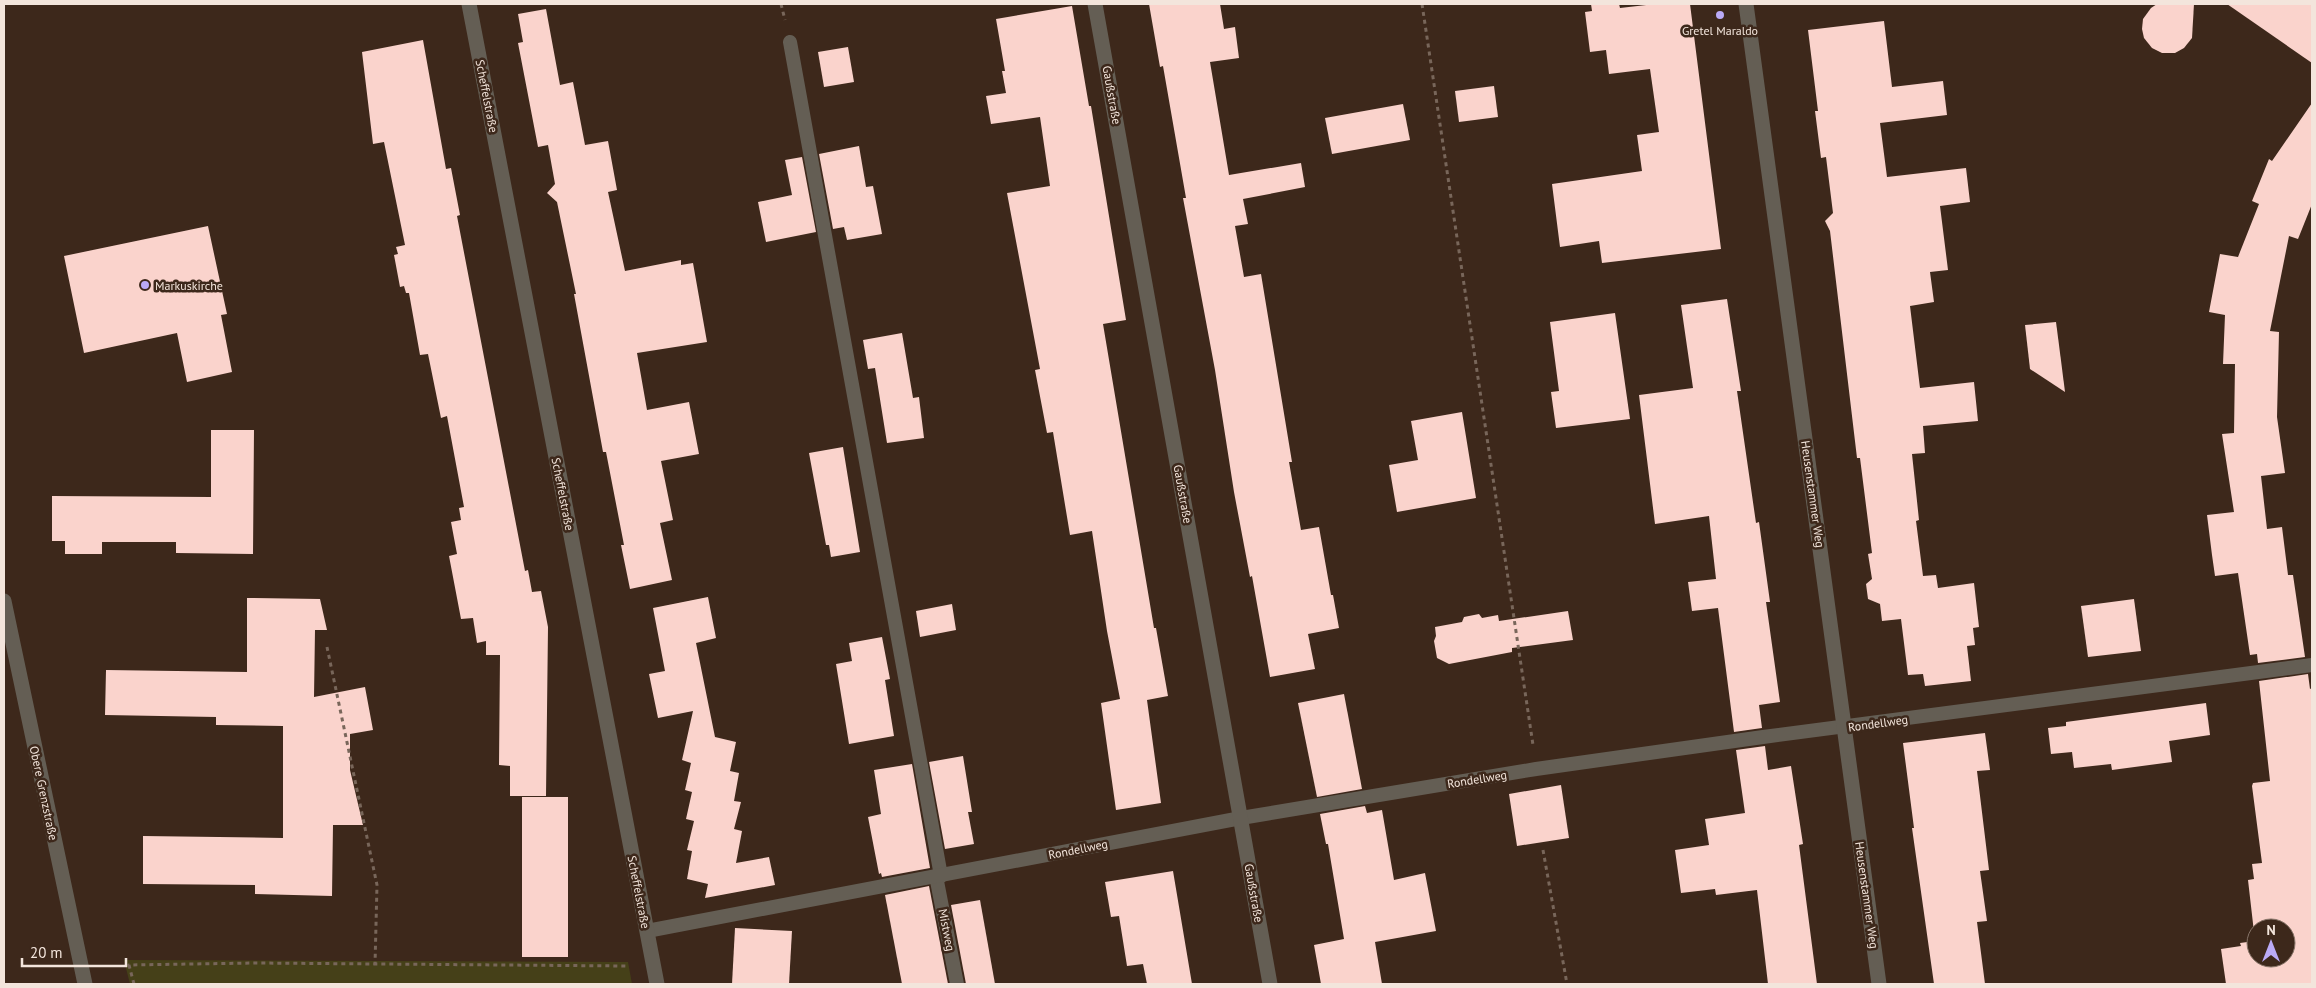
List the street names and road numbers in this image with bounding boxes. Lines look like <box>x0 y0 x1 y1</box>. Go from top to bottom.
street label: Scheffelstraße <box>473 58 501 134</box>
street label: Gaußstraße <box>1099 65 1125 125</box>
street label: Heusenstammer Weg <box>1798 440 1828 548</box>
street label: Scheffelstraße <box>549 456 577 532</box>
street label: Gaußstraße <box>1170 464 1196 524</box>
street label: Rondellweg <box>1847 711 1909 735</box>
street label: Obere Grenzstraße <box>27 745 61 841</box>
street label: Rondellweg <box>1446 767 1508 791</box>
street label: Rondellweg <box>1047 836 1109 862</box>
street label: Heusenstammer Weg <box>1852 841 1882 949</box>
street label: Scheffelstraße <box>625 854 653 930</box>
street label: Gaußstraße <box>1241 863 1267 923</box>
street label: Mistweg <box>936 907 958 953</box>

